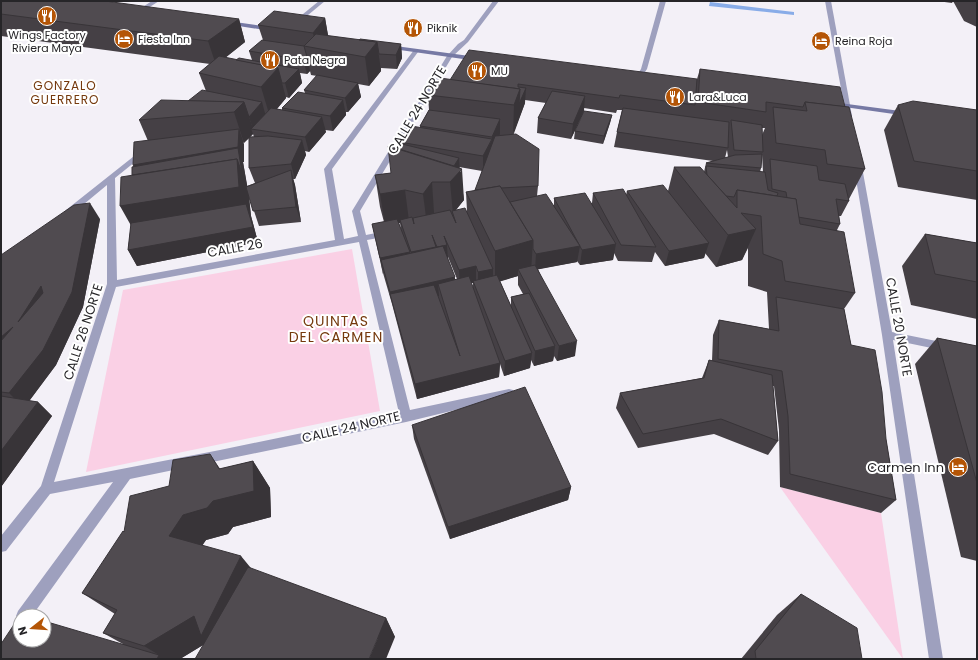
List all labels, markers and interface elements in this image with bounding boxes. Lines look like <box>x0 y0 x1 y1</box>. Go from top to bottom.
restaurant icon: Wings Factory Riviera Maya <box>36 5 58 27</box>
restaurant icon: Piknik <box>402 17 424 39</box>
place label: Piknik <box>427 20 457 36</box>
place label: Wings Factory Riviera Maya <box>8 27 87 56</box>
hotel icon: Fiesta Inn <box>113 28 135 50</box>
hotel icon: Reina Roja <box>810 30 832 52</box>
place label: Fiesta Inn <box>138 31 190 47</box>
place label: Reina Roja <box>835 33 893 49</box>
restaurant icon: Pata Negra <box>259 49 281 71</box>
place label: Pata Negra <box>284 52 346 68</box>
restaurant icon: MU <box>466 60 488 82</box>
street label: CALLE 24 NORTE <box>383 62 451 158</box>
place label: MU <box>491 63 508 79</box>
district label: GONZALO GUERRERO <box>30 77 100 108</box>
restaurant icon: Lara&Luca <box>664 86 686 108</box>
place label: Lara&Luca <box>689 89 747 105</box>
street label: CALLE 26 <box>206 234 264 262</box>
street label: CALLE 20 NORTE <box>881 276 917 378</box>
street label: CALLE 26 NORTE <box>58 281 108 383</box>
district label: QUINTAS DEL CARMEN <box>289 311 383 347</box>
street label: CALLE 24 NORTE <box>300 406 402 448</box>
hotel icon: Carmen Inn <box>947 456 969 478</box>
place label: Carmen Inn <box>867 458 944 477</box>
north arrow <box>12 608 52 648</box>
text: N <box>14 625 31 637</box>

